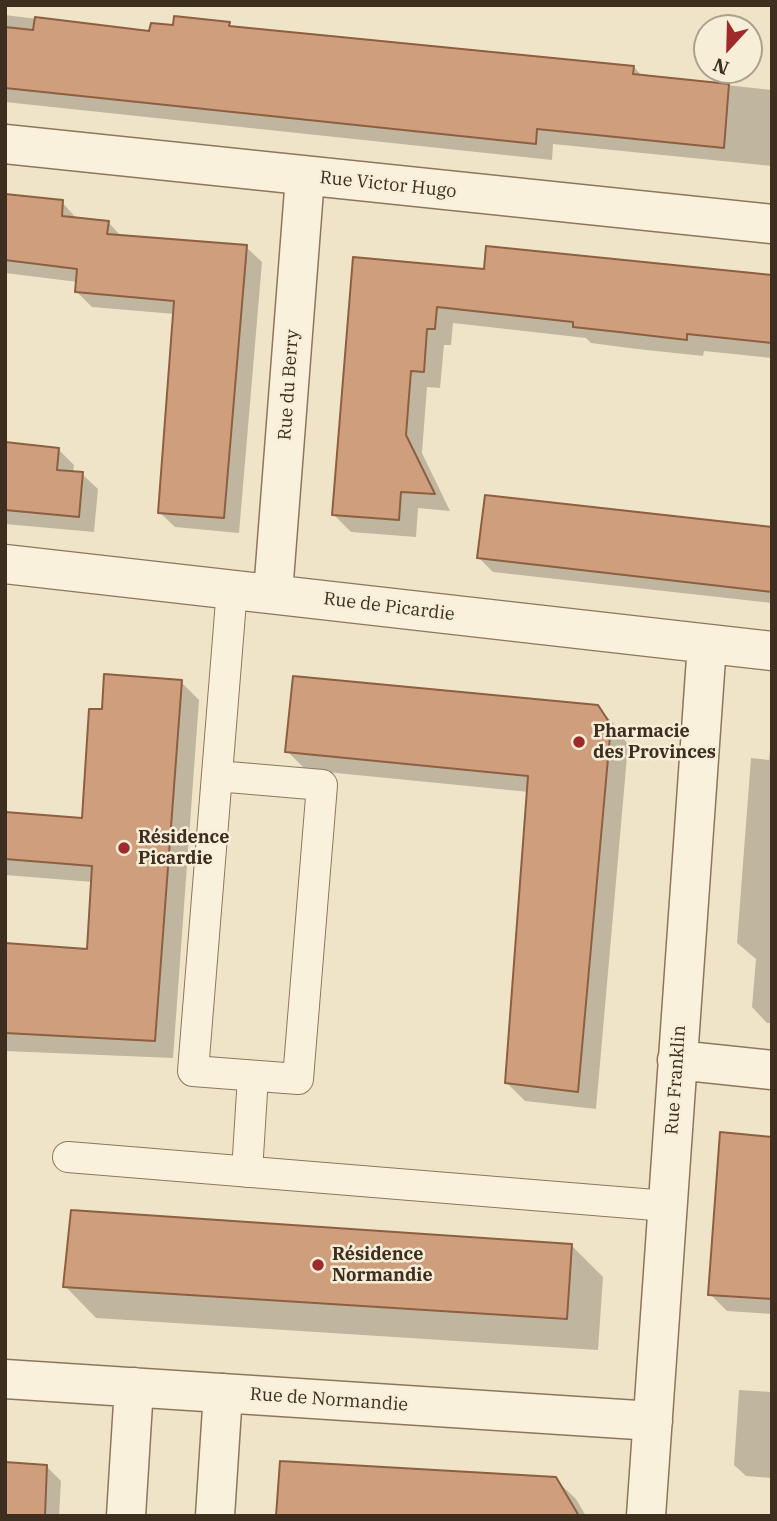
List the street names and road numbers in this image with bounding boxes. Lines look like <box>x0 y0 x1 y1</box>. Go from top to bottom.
street label: Rue Victor Hugo <box>319 167 457 203</box>
street label: Rue du Berry <box>274 329 304 441</box>
street label: Rue de Picardie <box>322 588 456 626</box>
street label: Rue Franklin <box>661 1024 691 1136</box>
street label: Rue de Normandie <box>249 1384 409 1416</box>

